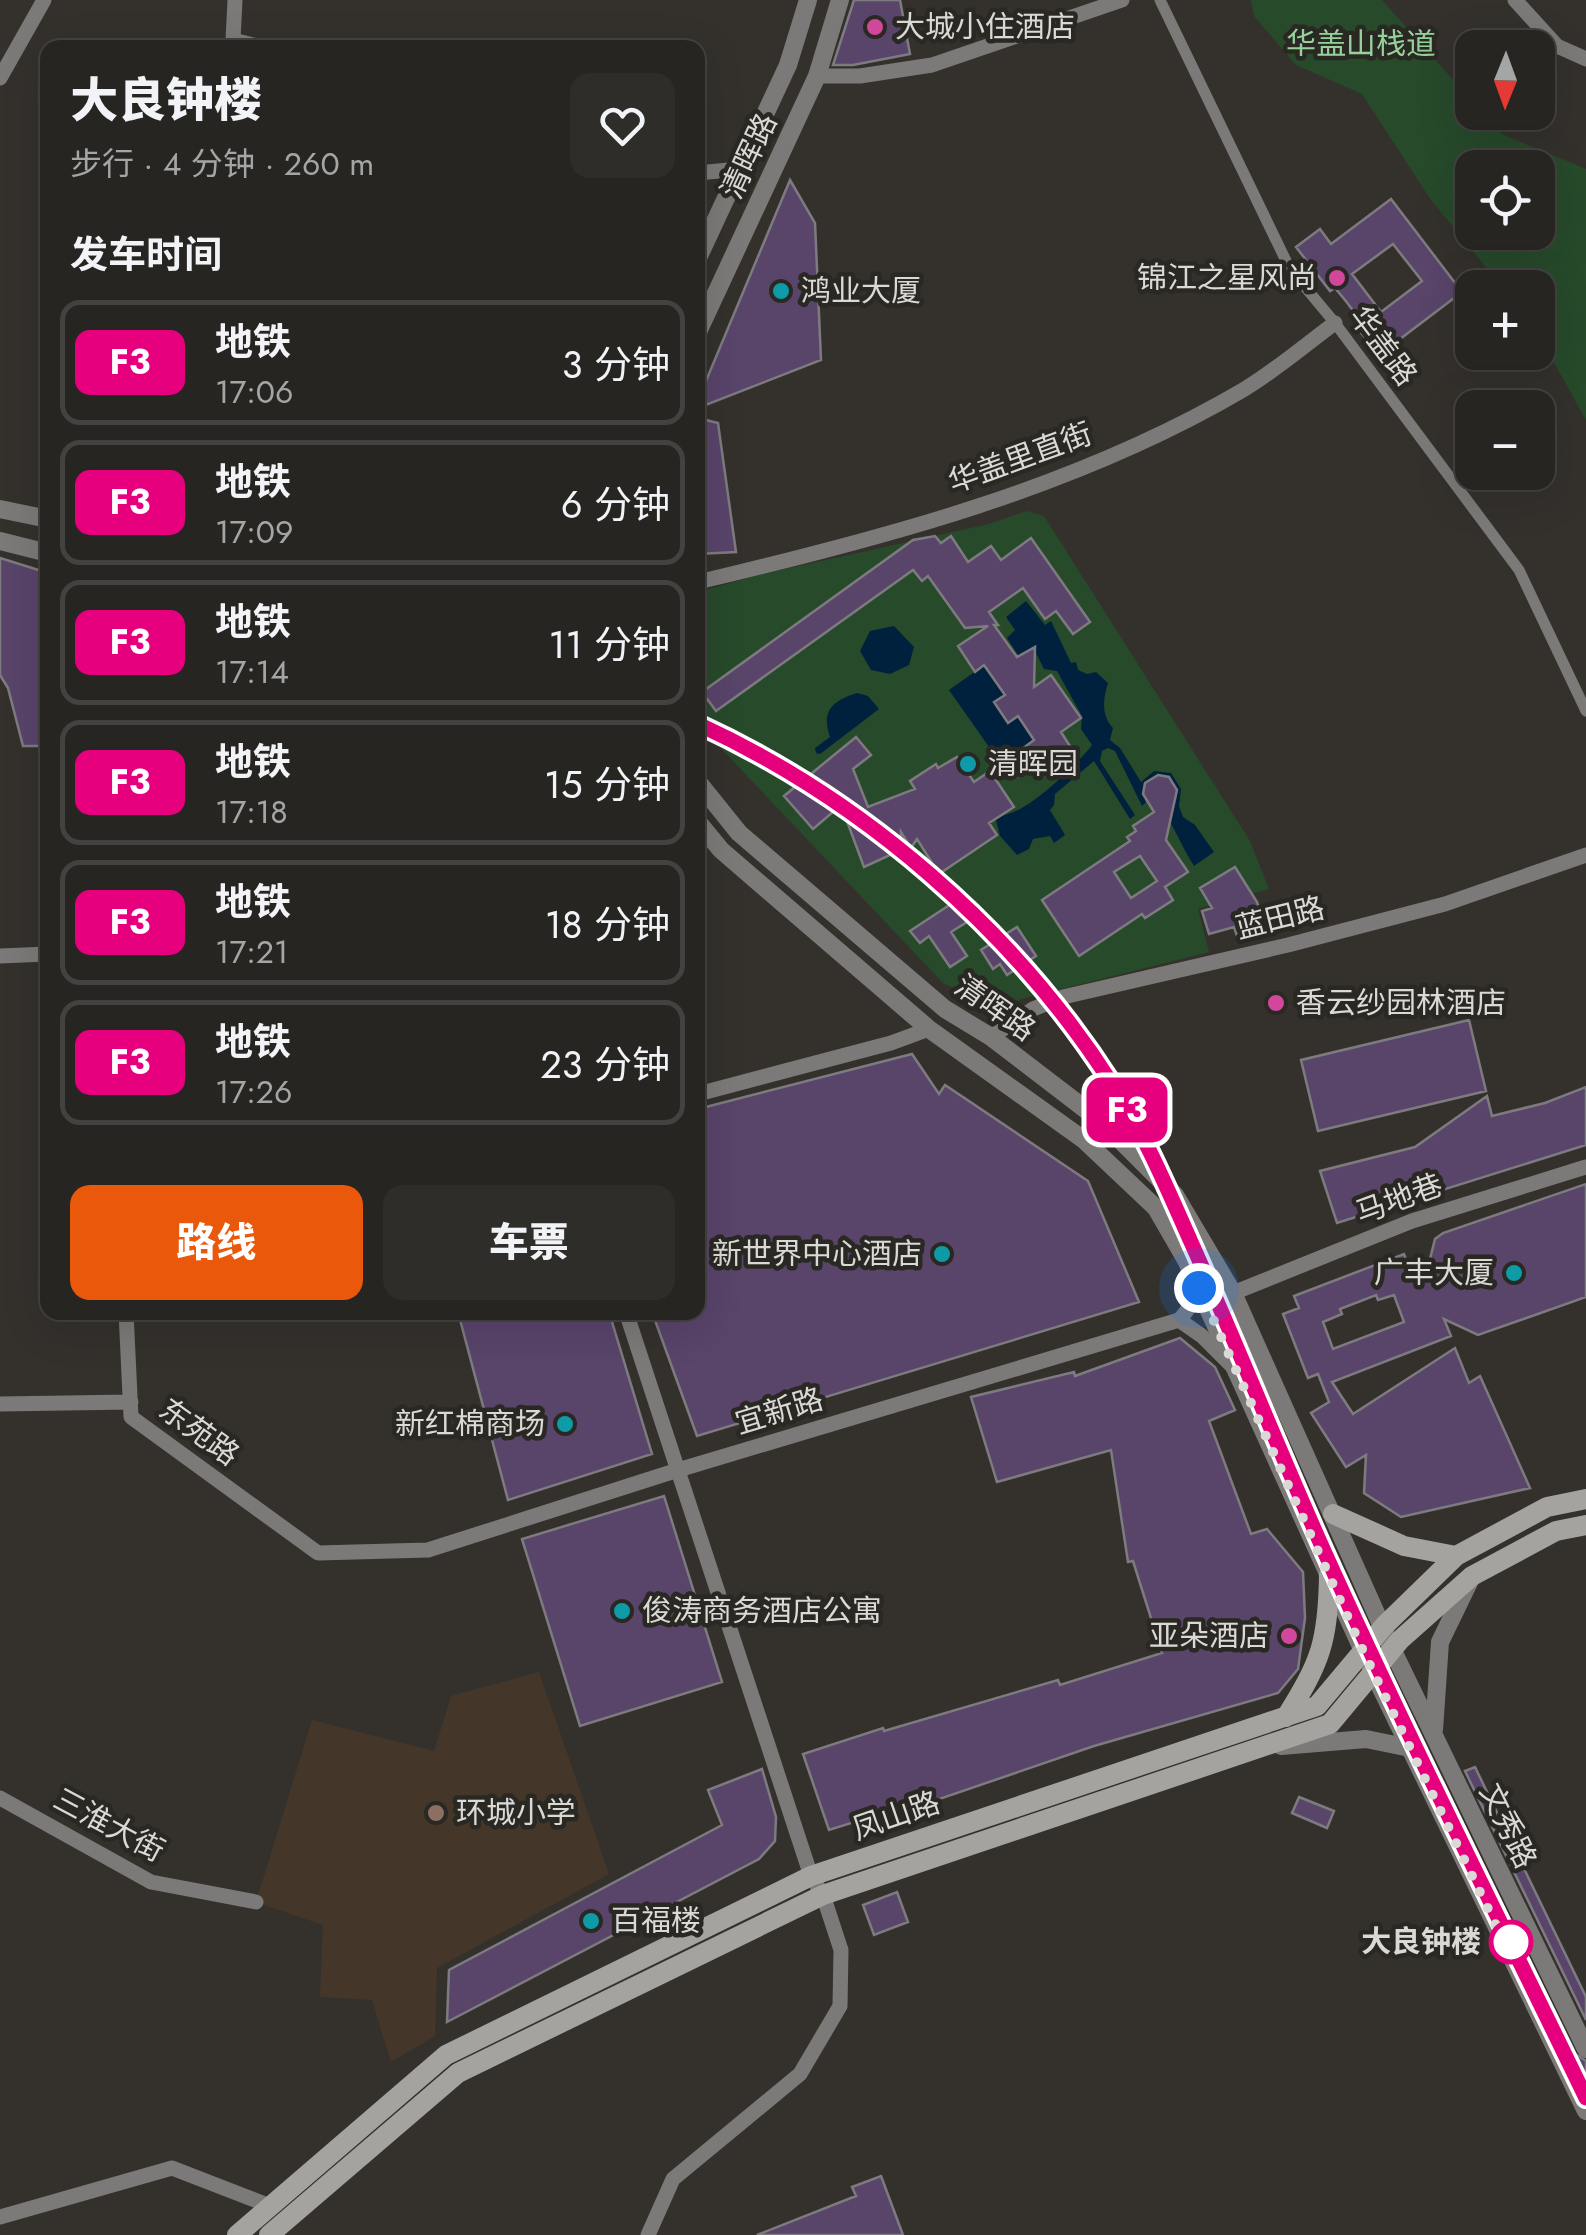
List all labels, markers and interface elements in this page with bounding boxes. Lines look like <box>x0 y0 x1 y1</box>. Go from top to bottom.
place label: 大城小住酒店 <box>895 5 1075 48</box>
marker: 大城小住酒店 <box>864 16 886 38</box>
park label: 华盖山栈道 <box>1286 22 1436 65</box>
north arrow <box>1455 30 1555 130</box>
map controls <box>1455 30 1555 490</box>
text: 大良钟楼 <box>70 66 262 135</box>
button: heart <box>570 73 675 178</box>
street label: 清晖路 <box>710 106 787 206</box>
text: 步行 · 4 分钟 · 260 m <box>70 141 374 187</box>
button: locate <box>1455 150 1555 250</box>
text: 发车时间 <box>70 227 222 282</box>
place label: 锦江之星风尚 <box>1137 256 1317 299</box>
marker: 锦江之星风尚 <box>1326 267 1348 289</box>
place label: 鸿业大厦 <box>801 269 921 312</box>
button: + <box>1455 270 1555 370</box>
marker: 鸿业大厦 <box>770 280 792 302</box>
street label: 华盖路 <box>1339 297 1428 395</box>
text: 地铁 <box>215 314 291 369</box>
text: F3 <box>109 337 151 387</box>
text: 3 分钟 <box>562 337 670 392</box>
text: 17:06 <box>215 369 293 415</box>
button: − <box>1455 390 1555 490</box>
street label: 华盖里直街 <box>942 412 1098 503</box>
text: 地铁 <box>215 454 291 509</box>
text: F3 <box>109 477 151 527</box>
text: 6 分钟 <box>561 477 670 532</box>
text: 17:09 <box>215 509 293 555</box>
text: 地铁 <box>215 594 291 649</box>
text: F3 <box>109 617 151 667</box>
text: 11 分钟 <box>548 617 670 672</box>
text: 17:14 <box>215 649 289 695</box>
text: 地铁 <box>215 734 291 789</box>
place label: 清晖园 <box>988 742 1078 785</box>
marker: 清晖园 <box>957 753 979 775</box>
text: F3 <box>109 757 151 807</box>
text: 15 分钟 <box>544 757 670 812</box>
text: 17:18 <box>215 789 288 835</box>
text: 地铁 <box>215 874 291 929</box>
street label: 蓝田路 <box>1231 886 1329 949</box>
text: F3 <box>109 897 151 947</box>
text: 18 分钟 <box>545 897 670 952</box>
text: 17:21 <box>215 929 288 975</box>
street label: 清晖路 <box>946 964 1044 1051</box>
place label: 香云纱园林酒店 <box>1296 981 1506 1024</box>
marker: 香云纱园林酒店 <box>1265 992 1287 1014</box>
text: 地铁 <box>215 1014 291 1069</box>
text: F3 <box>109 1037 151 1087</box>
text: 23 分钟 <box>540 1037 670 1092</box>
text: 17:26 <box>215 1069 292 1115</box>
line badge: F3 <box>1082 1078 1172 1142</box>
text: F3 <box>1106 1085 1148 1135</box>
street label: 马地巷 <box>1349 1163 1448 1234</box>
button: 路线 <box>70 1185 363 1300</box>
button: 车票 <box>383 1185 675 1300</box>
place label: 新世界中心酒店 <box>712 1232 922 1275</box>
marker: 新世界中心酒店 <box>931 1243 953 1265</box>
place label: 广丰大厦 <box>1374 1251 1494 1294</box>
marker: 广丰大厦 <box>1503 1262 1525 1284</box>
your location <box>1174 1263 1224 1313</box>
street label: 宜新路 <box>730 1377 828 1444</box>
street label: 东苑路 <box>150 1388 248 1475</box>
place label: 新红棉商场 <box>395 1402 545 1445</box>
marker: 新红棉商场 <box>554 1413 576 1435</box>
place label: 俊涛商务酒店公寓 <box>642 1589 882 1632</box>
marker: 俊涛商务酒店公寓 <box>611 1600 633 1622</box>
place label: 亚朵酒店 <box>1149 1614 1269 1657</box>
marker: 亚朵酒店 <box>1278 1625 1300 1647</box>
street label: 文秀路 <box>1469 1776 1548 1876</box>
street label: 三淮大街 <box>46 1777 172 1872</box>
street label: 凤山路 <box>846 1781 945 1851</box>
place label: 环城小学 <box>456 1791 576 1834</box>
marker: 环城小学 <box>425 1802 447 1824</box>
place label: 百福楼 <box>611 1899 701 1942</box>
marker: 百福楼 <box>580 1910 602 1932</box>
place label: 大良钟楼 <box>1361 1920 1481 1963</box>
marker: 大良钟楼 <box>1490 1921 1532 1963</box>

